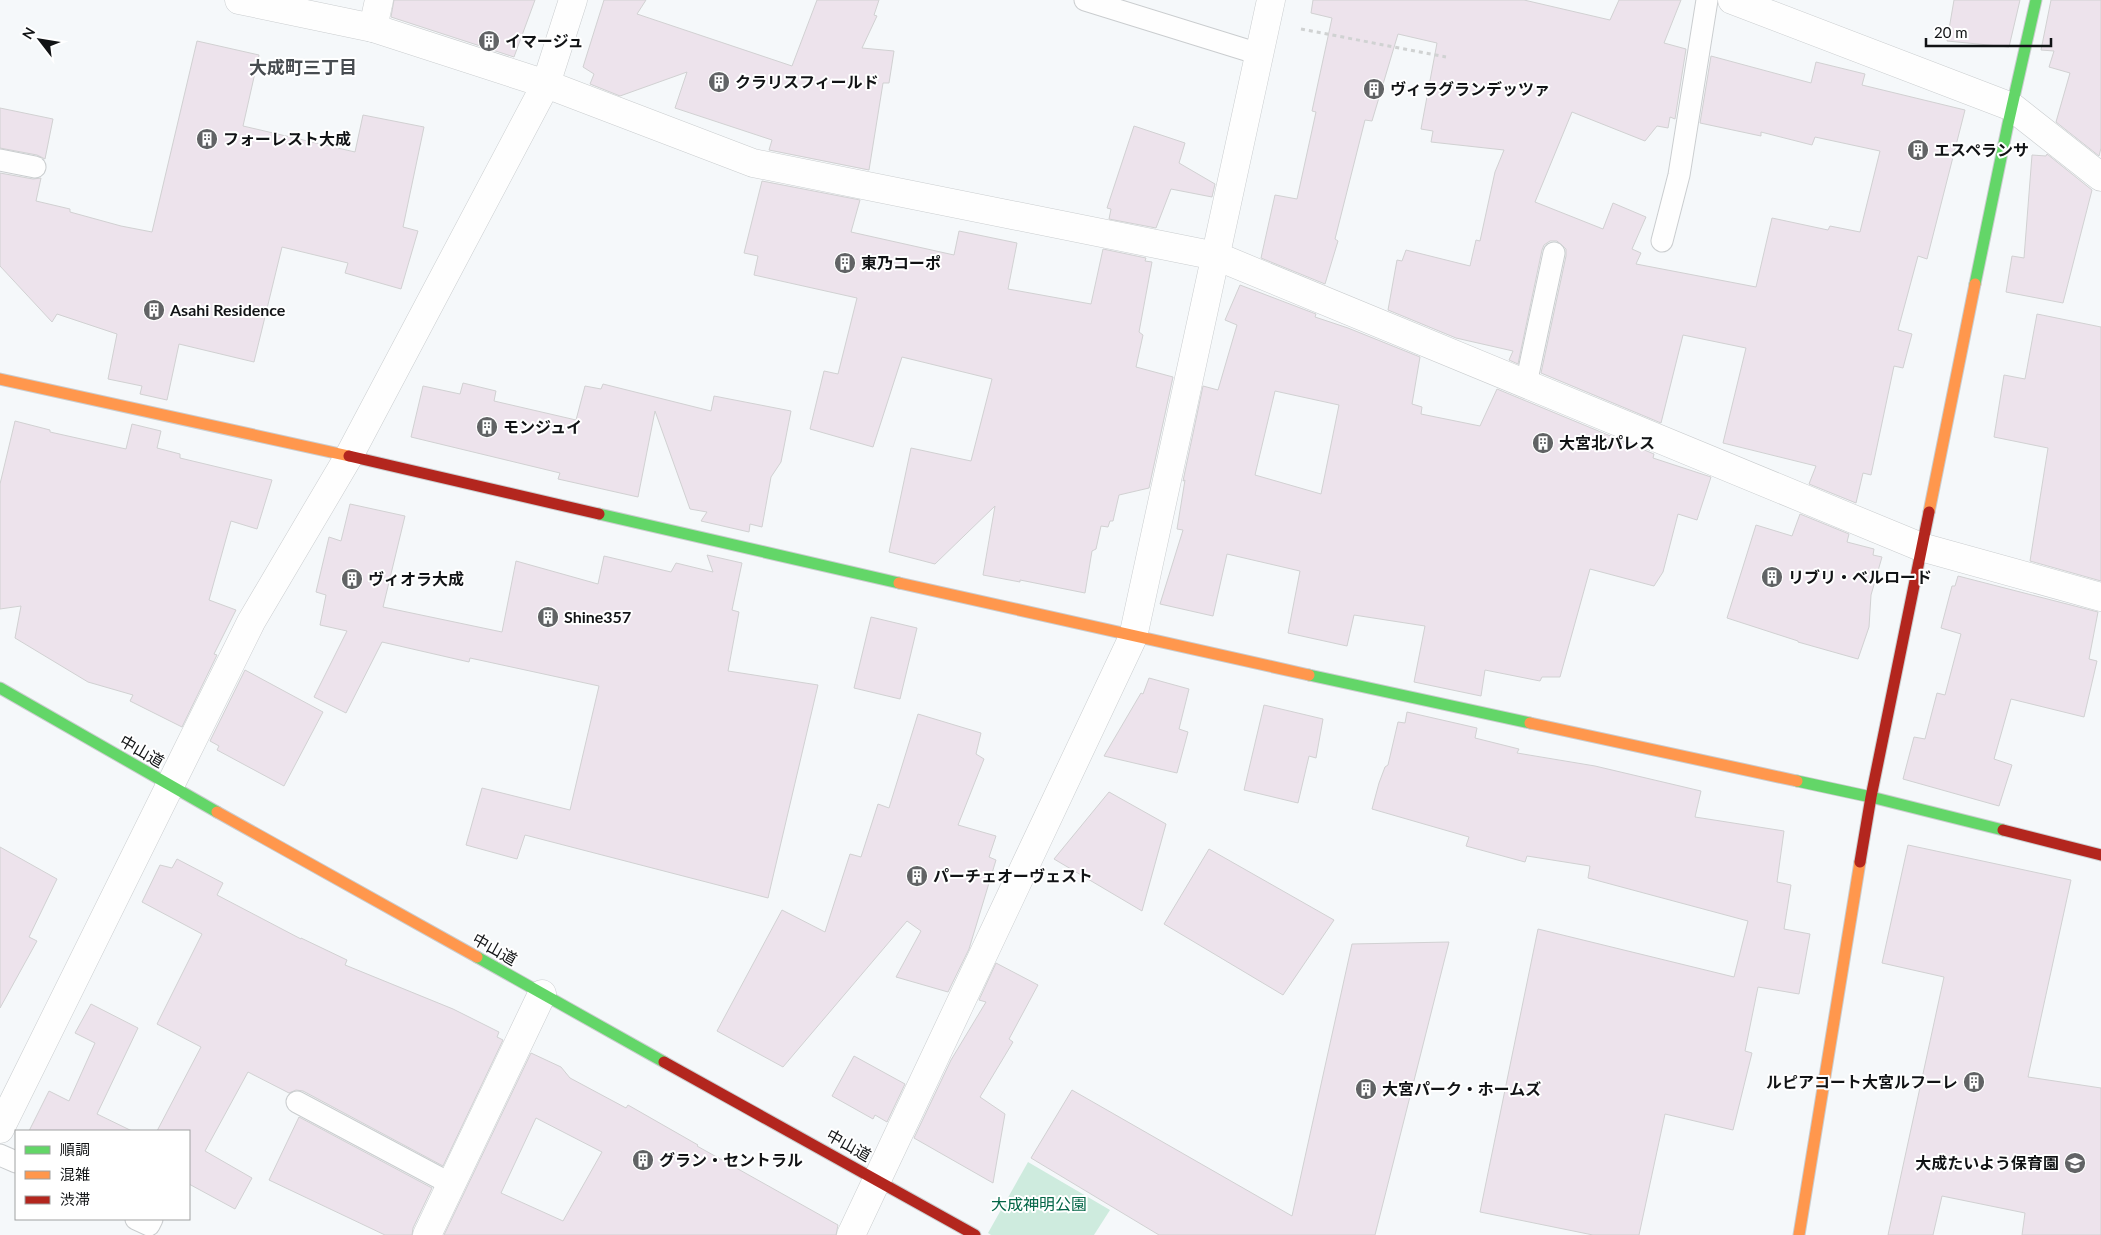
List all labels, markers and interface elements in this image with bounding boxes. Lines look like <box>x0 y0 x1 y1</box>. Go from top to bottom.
north arrow <box>15 15 65 65</box>
scale bar <box>1926 15 2051 47</box>
text: 20 m <box>1934 23 1968 41</box>
text: N <box>18 24 38 42</box>
building icon: イマージュ <box>477 29 501 53</box>
place label: イマージュ <box>505 31 584 50</box>
district label: 大成町三丁目 <box>249 56 357 78</box>
building icon: クラリスフィールド <box>707 70 731 94</box>
place label: クラリスフィールド <box>735 72 879 91</box>
building icon: ヴィラグランデッツァ <box>1362 77 1386 101</box>
place label: ヴィラグランデッツァ <box>1390 79 1550 98</box>
building icon: フォーレスト大成 <box>195 127 219 151</box>
place label: フォーレスト大成 <box>223 129 351 148</box>
building icon: エスペランサ <box>1906 138 1930 162</box>
place label: エスペランサ <box>1934 140 2029 159</box>
building icon: 東乃コーポ <box>833 251 857 275</box>
place label: 東乃コーポ <box>861 253 941 272</box>
building icon: Asahi Residence <box>142 298 166 322</box>
place label: Asahi Residence <box>169 300 286 319</box>
building icon: モンジュイ <box>475 415 499 439</box>
place label: モンジュイ <box>503 417 582 436</box>
building icon: 大宮北パレス <box>1531 431 1555 455</box>
place label: 大宮北パレス <box>1559 433 1655 452</box>
building icon: リブリ・ベルロード <box>1760 565 1784 589</box>
building icon: ヴィオラ大成 <box>340 567 364 591</box>
place label: リブリ・ベルロード <box>1788 567 1932 586</box>
place label: ヴィオラ大成 <box>368 569 464 588</box>
building icon: Shine357 <box>536 605 560 629</box>
place label: Shine357 <box>564 607 631 626</box>
street label: 中山道 <box>117 730 168 771</box>
building icon: パーチェオーヴェスト <box>905 864 929 888</box>
place label: パーチェオーヴェスト <box>933 866 1093 885</box>
street label: 中山道 <box>470 929 521 969</box>
building icon: ルピアコート大宮ルフーレ <box>1962 1070 1986 1094</box>
place label: ルピアコート大宮ルフーレ <box>1766 1072 1958 1091</box>
building icon: 大宮パーク・ホームズ <box>1354 1077 1378 1101</box>
place label: 大宮パーク・ホームズ <box>1382 1079 1541 1098</box>
street label: 中山道 <box>824 1125 875 1165</box>
legend <box>15 1130 190 1220</box>
text: 順調 <box>60 1140 90 1158</box>
building icon: グラン・セントラル <box>631 1148 655 1172</box>
place label: グラン・セントラル <box>659 1150 803 1169</box>
school or university icon: 大成たいよう保育園 <box>2063 1151 2087 1175</box>
place label: 大成たいよう保育園 <box>1915 1153 2059 1172</box>
text: 混雑 <box>60 1165 90 1183</box>
text: 渋滞 <box>60 1190 90 1208</box>
park label: 大成神明公園 <box>991 1194 1087 1213</box>

